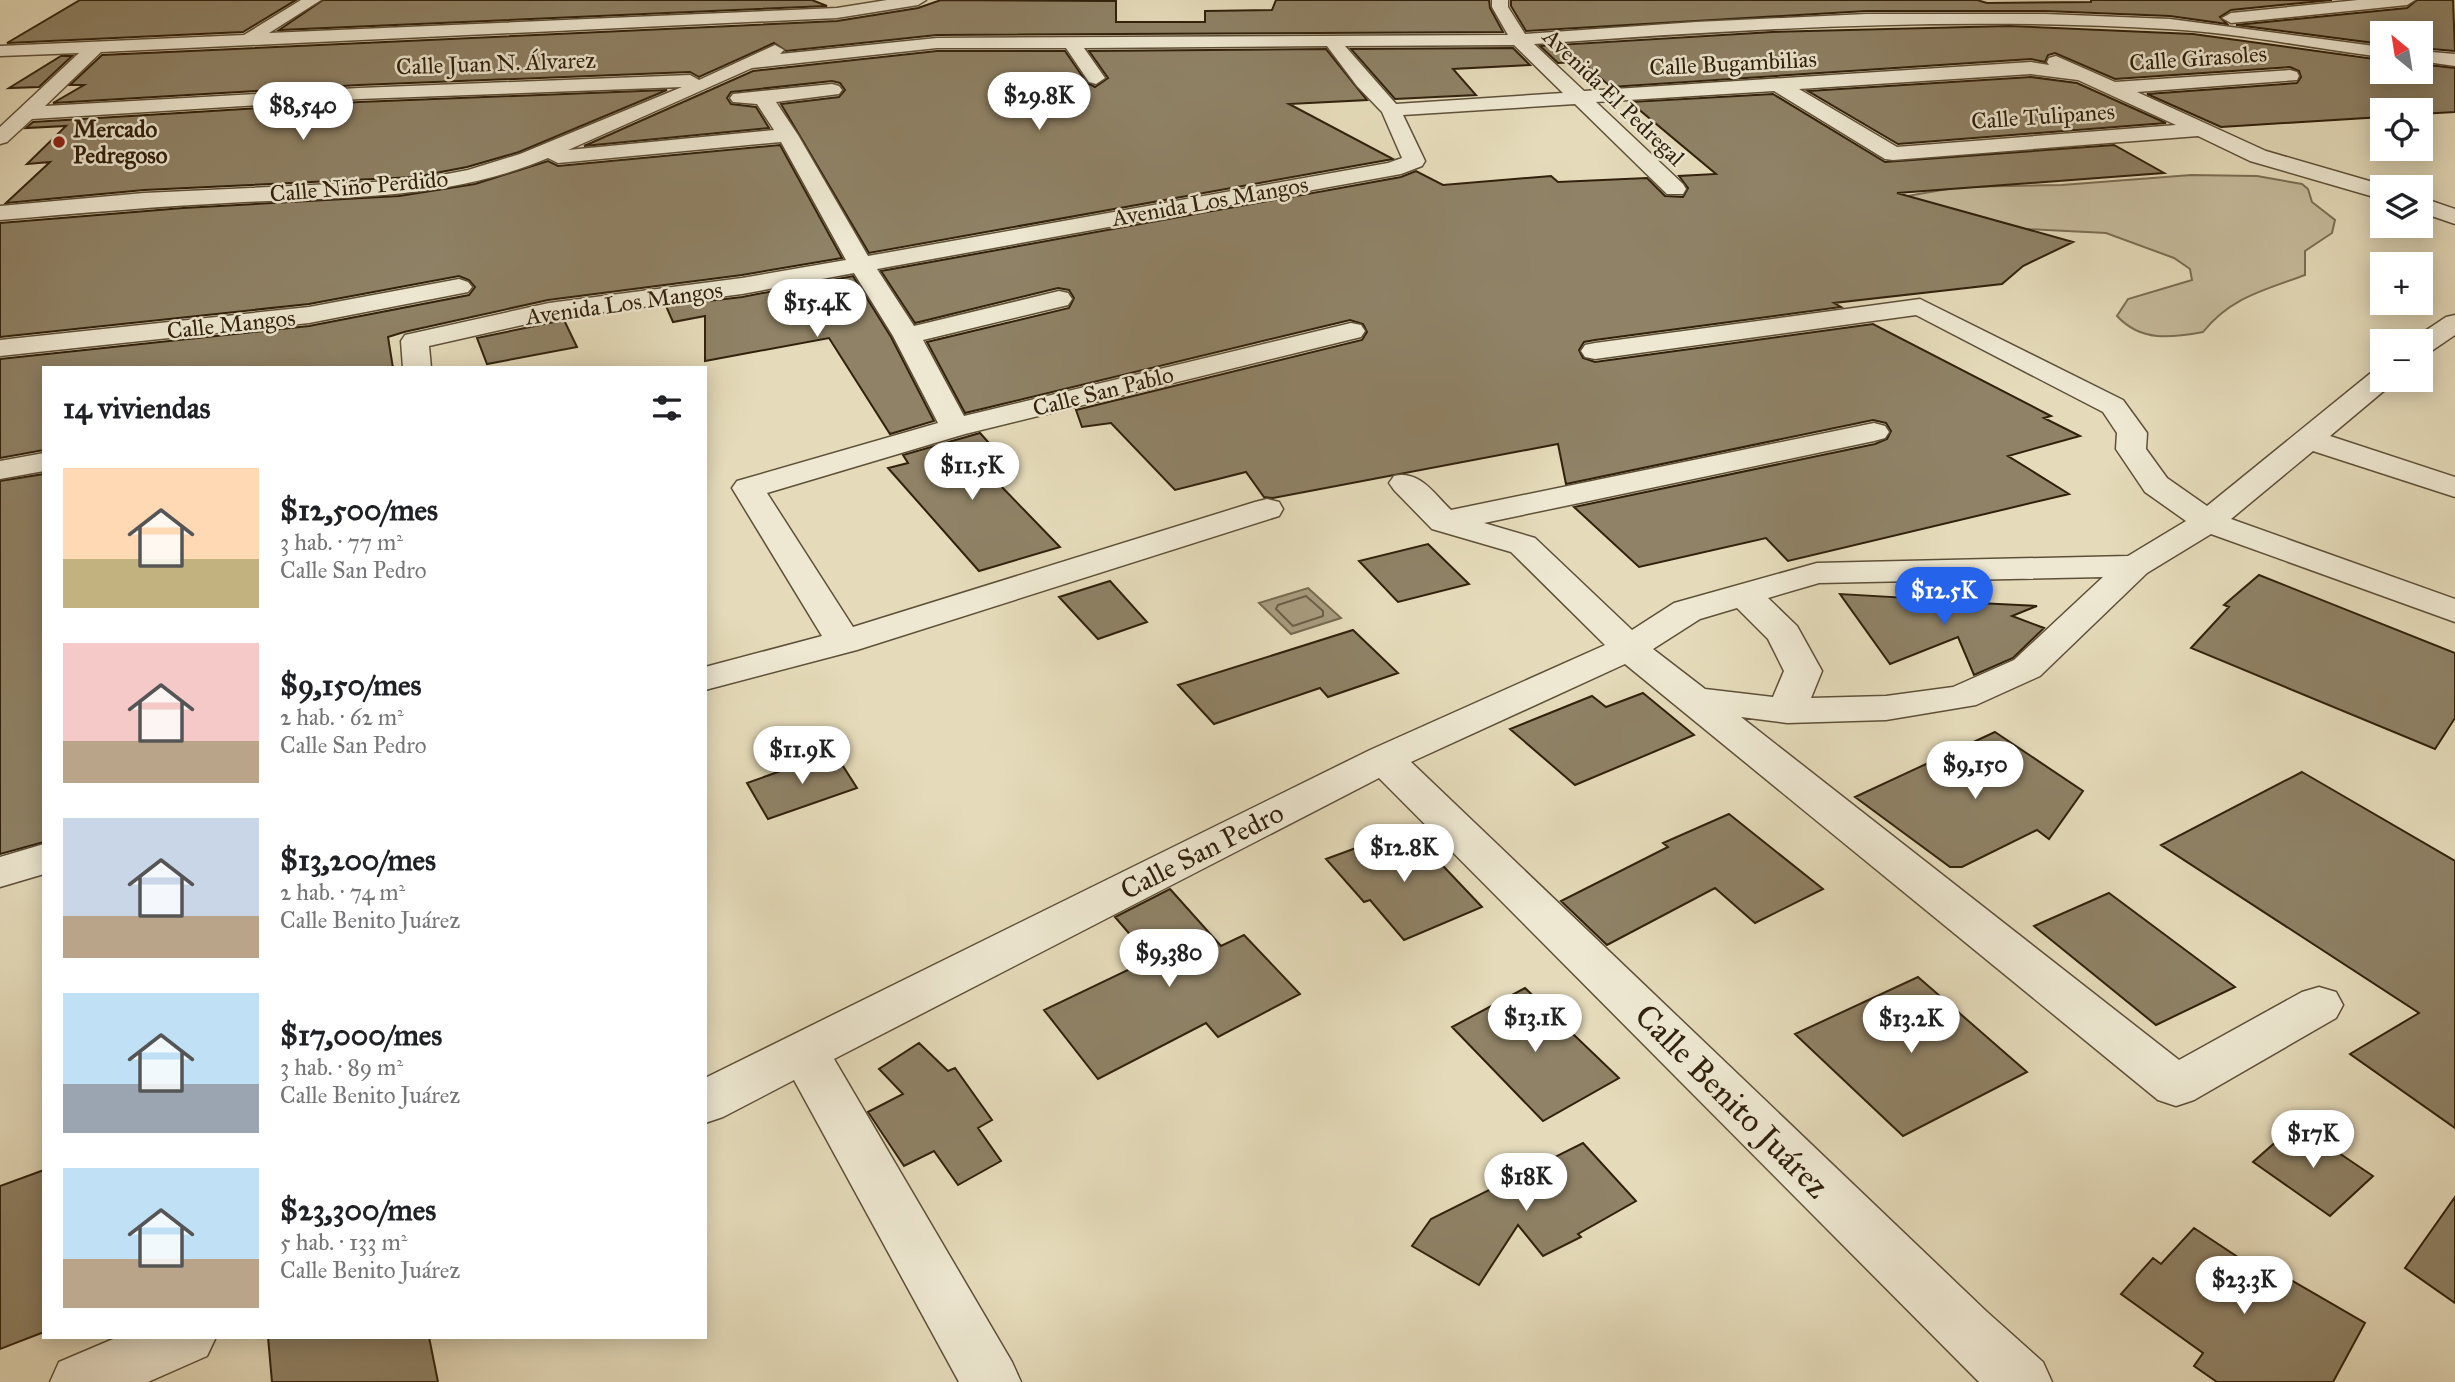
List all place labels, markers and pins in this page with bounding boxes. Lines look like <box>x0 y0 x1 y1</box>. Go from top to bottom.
pin: $29.8K <box>982 72 1096 132</box>
pin: $8,540 <box>246 82 360 142</box>
place label: Mercado Pedregoso <box>73 115 168 170</box>
marker: Mercado Pedregoso <box>51 134 67 150</box>
pin: $15.4K <box>760 280 874 339</box>
pin: $11.5K <box>915 442 1029 502</box>
pin: $12.5K <box>1887 568 2001 627</box>
pin: $11.9K <box>745 726 859 786</box>
pin: $9,150 <box>1918 742 2032 801</box>
pin: $12.8K <box>1347 824 1461 884</box>
pin: $9,380 <box>1112 930 1226 989</box>
pin: $13.1K <box>1478 995 1592 1054</box>
pin: $13.2K <box>1854 996 1968 1055</box>
pin: $17K <box>2272 1110 2354 1170</box>
pin: $18K <box>1485 1154 1567 1213</box>
pin: $23.3K <box>2187 1256 2301 1316</box>

